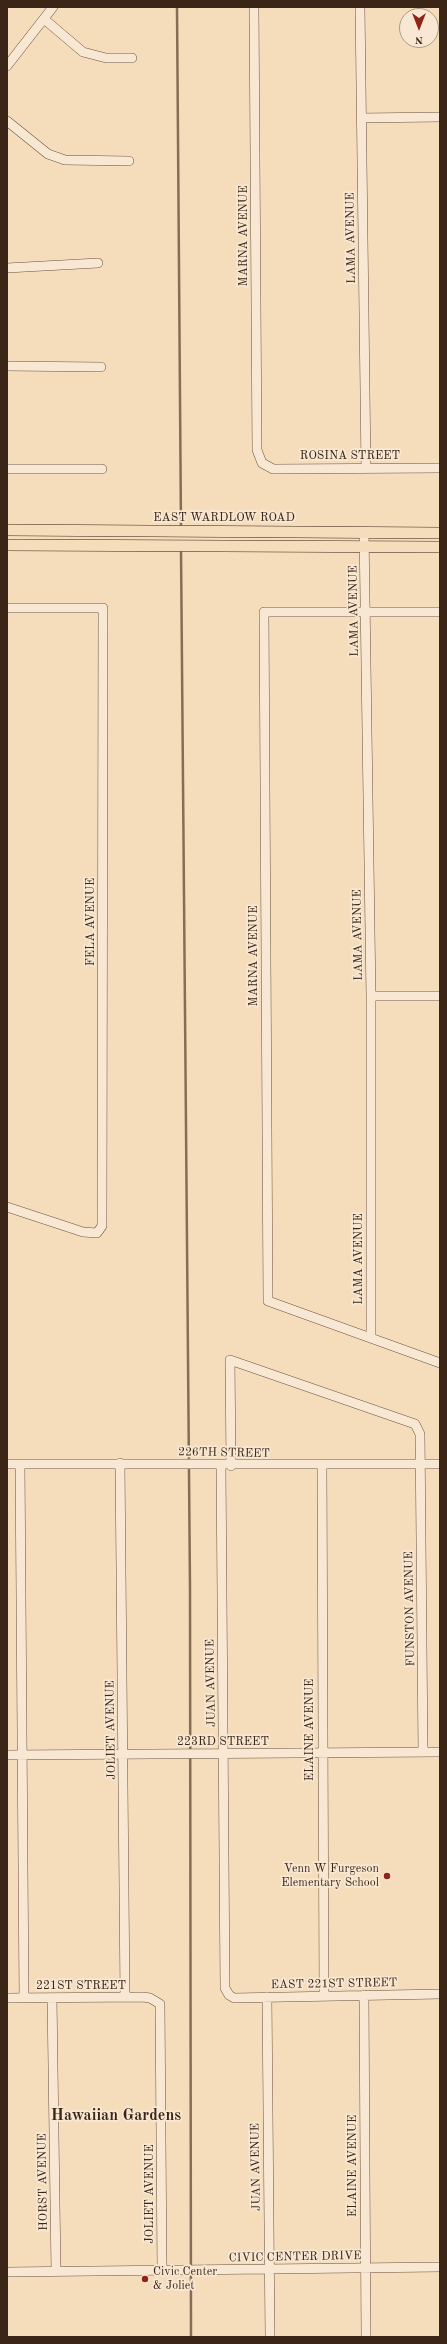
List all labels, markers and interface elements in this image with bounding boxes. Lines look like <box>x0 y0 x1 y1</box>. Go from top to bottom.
north arrow <box>399 8 439 48</box>
text: N <box>415 34 423 45</box>
street label: MARNA AVENUE <box>237 186 251 286</box>
street label: LAMA AVENUE <box>343 192 359 284</box>
street label: ROSINA STREET <box>300 449 400 463</box>
street label: EAST WARDLOW ROAD <box>153 511 295 525</box>
street label: LAMA AVENUE <box>346 565 362 657</box>
street label: FELA AVENUE <box>84 878 98 966</box>
street label: LAMA AVENUE <box>350 889 366 981</box>
street label: MARNA AVENUE <box>247 906 261 1006</box>
street label: LAMA AVENUE <box>352 1213 366 1305</box>
street label: 226TH STREET <box>178 1445 270 1461</box>
street label: FUNSTON AVENUE <box>402 1551 418 1667</box>
street label: JUAN AVENUE <box>203 1639 219 1727</box>
street label: ELAINE AVENUE <box>303 1679 317 1781</box>
street label: JOLIET AVENUE <box>103 1680 119 1780</box>
street label: 223RD STREET <box>177 1735 269 1749</box>
place label: Venn W Furgeson Elementary School <box>281 1862 379 1890</box>
marker: Venn W Furgeson Elementary School <box>382 1871 392 1881</box>
street label: EAST 221ST STREET <box>270 1976 398 1992</box>
street label: 221ST STREET <box>36 1979 126 1993</box>
district label: Hawaiian Gardens <box>51 2106 181 2126</box>
street label: ELAINE AVENUE <box>346 2115 360 2217</box>
street label: JUAN AVENUE <box>248 2123 264 2211</box>
street label: HORST AVENUE <box>35 2133 51 2231</box>
street label: JOLIET AVENUE <box>143 2144 157 2244</box>
street label: CIVIC CENTER DRIVE <box>229 2249 361 2265</box>
place label: Civic Center & Joliet <box>153 2265 217 2293</box>
marker: Civic Center & Joliet <box>140 2274 150 2284</box>

